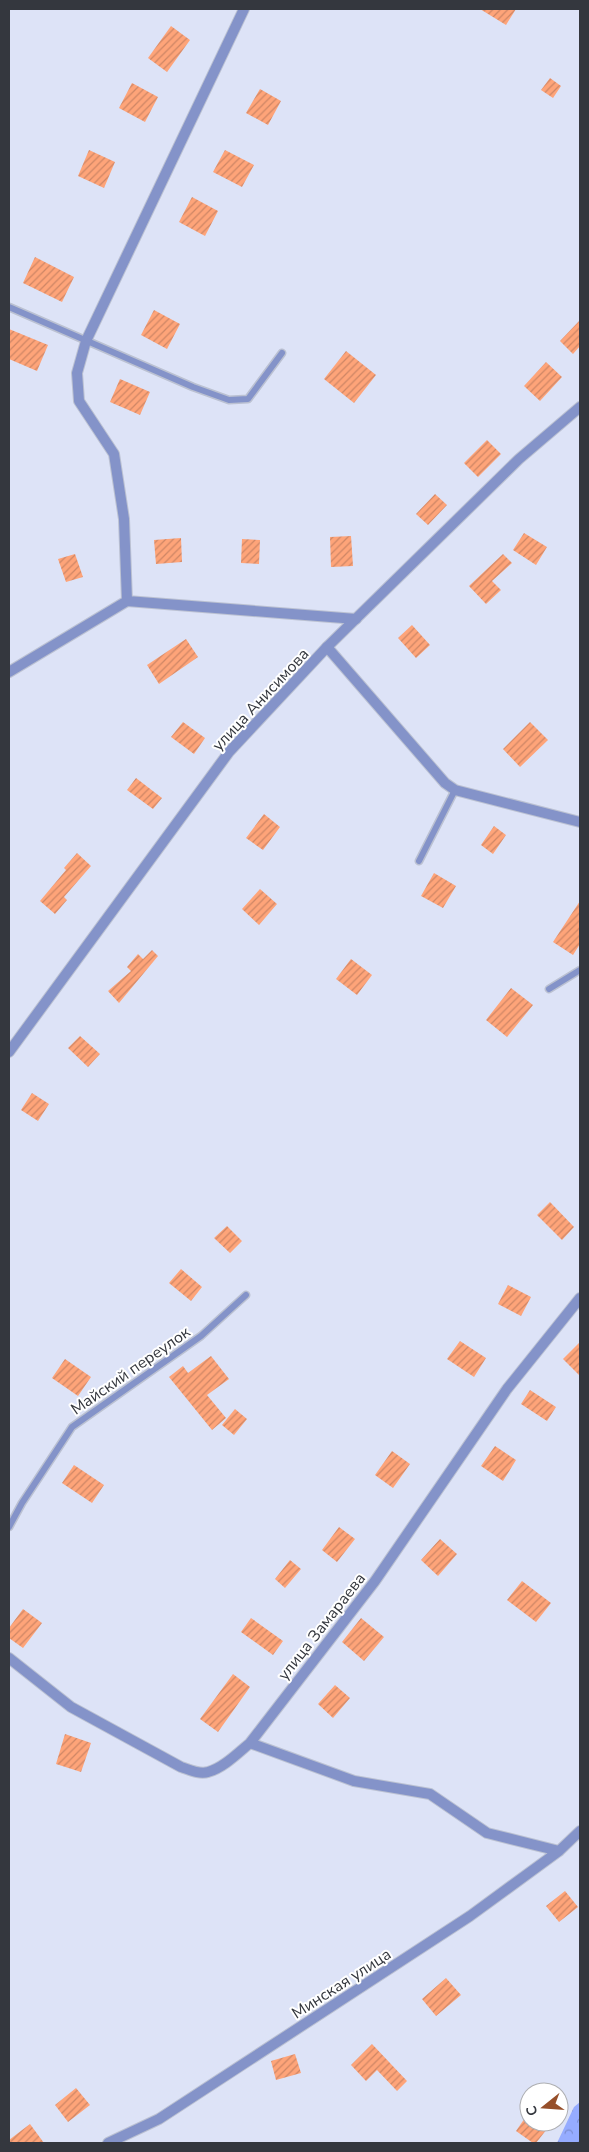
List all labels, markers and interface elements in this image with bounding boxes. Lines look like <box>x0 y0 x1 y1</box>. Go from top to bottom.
street label: улица Анисимова <box>207 644 314 756</box>
street label: Майский переулок <box>66 1321 195 1420</box>
street label: улица Замараева <box>273 1568 371 1685</box>
street label: Минская улица <box>288 1943 396 2024</box>
north arrow <box>519 2082 569 2132</box>
text: С <box>521 2103 543 2118</box>

